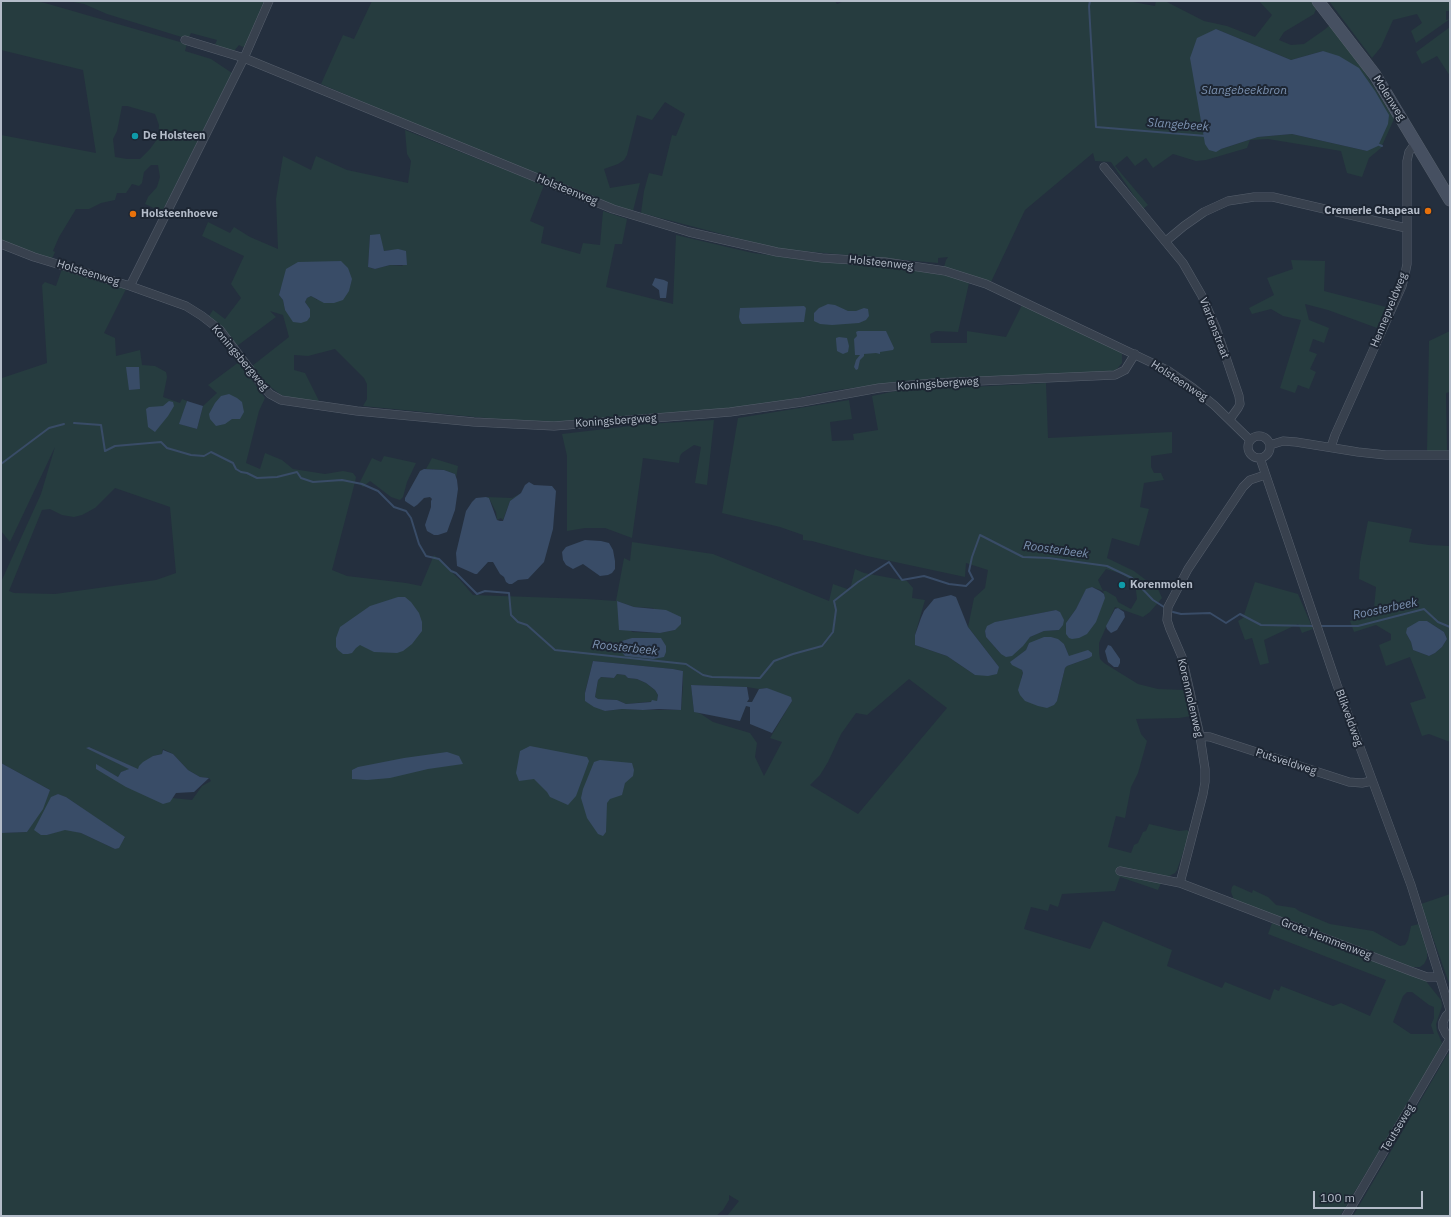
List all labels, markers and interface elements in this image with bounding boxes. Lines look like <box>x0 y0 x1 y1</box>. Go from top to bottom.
street label: Molenweg <box>1370 73 1408 123</box>
water label: Slangebeekbron <box>1201 84 1287 98</box>
water label: Slangebeek <box>1147 116 1209 134</box>
place label: De Holsteen <box>143 129 205 143</box>
marker: De Holsteen <box>130 131 140 141</box>
street label: Holsteenweg <box>535 172 599 208</box>
place label: Cremerie Chapeau <box>1324 204 1420 218</box>
marker: Cremerie Chapeau <box>1423 206 1433 216</box>
place label: Holsteenhoeve <box>141 207 218 221</box>
marker: Holsteenhoeve <box>128 209 138 219</box>
street label: Holsteenweg <box>848 253 914 273</box>
street label: Holsteenweg <box>55 257 121 289</box>
street label: Hennepveldweg <box>1368 271 1410 349</box>
street label: Viartenstraat <box>1196 296 1232 360</box>
street label: Koningsbergweg <box>209 323 271 393</box>
street label: Holsteenweg <box>1148 358 1210 404</box>
street label: Koningsbergweg <box>897 375 979 393</box>
street label: Koningsbergweg <box>575 412 657 430</box>
water label: Roosterbeek <box>1023 538 1089 562</box>
place label: Korenmolen <box>1130 578 1193 592</box>
marker: Korenmolen <box>1117 580 1127 590</box>
water label: Roosterbeek <box>1352 595 1418 623</box>
water label: Roosterbeek <box>592 637 658 659</box>
street label: Korenmolenweg <box>1175 657 1205 739</box>
street label: Blikveldweg <box>1333 688 1365 748</box>
street label: Putsveldweg <box>1254 746 1318 778</box>
street label: Grote Hemmenweg <box>1279 916 1373 962</box>
street label: Teutseweg <box>1379 1102 1417 1154</box>
scale bar <box>1315 1183 1425 1209</box>
text: 100 m <box>1320 1190 1355 1205</box>

